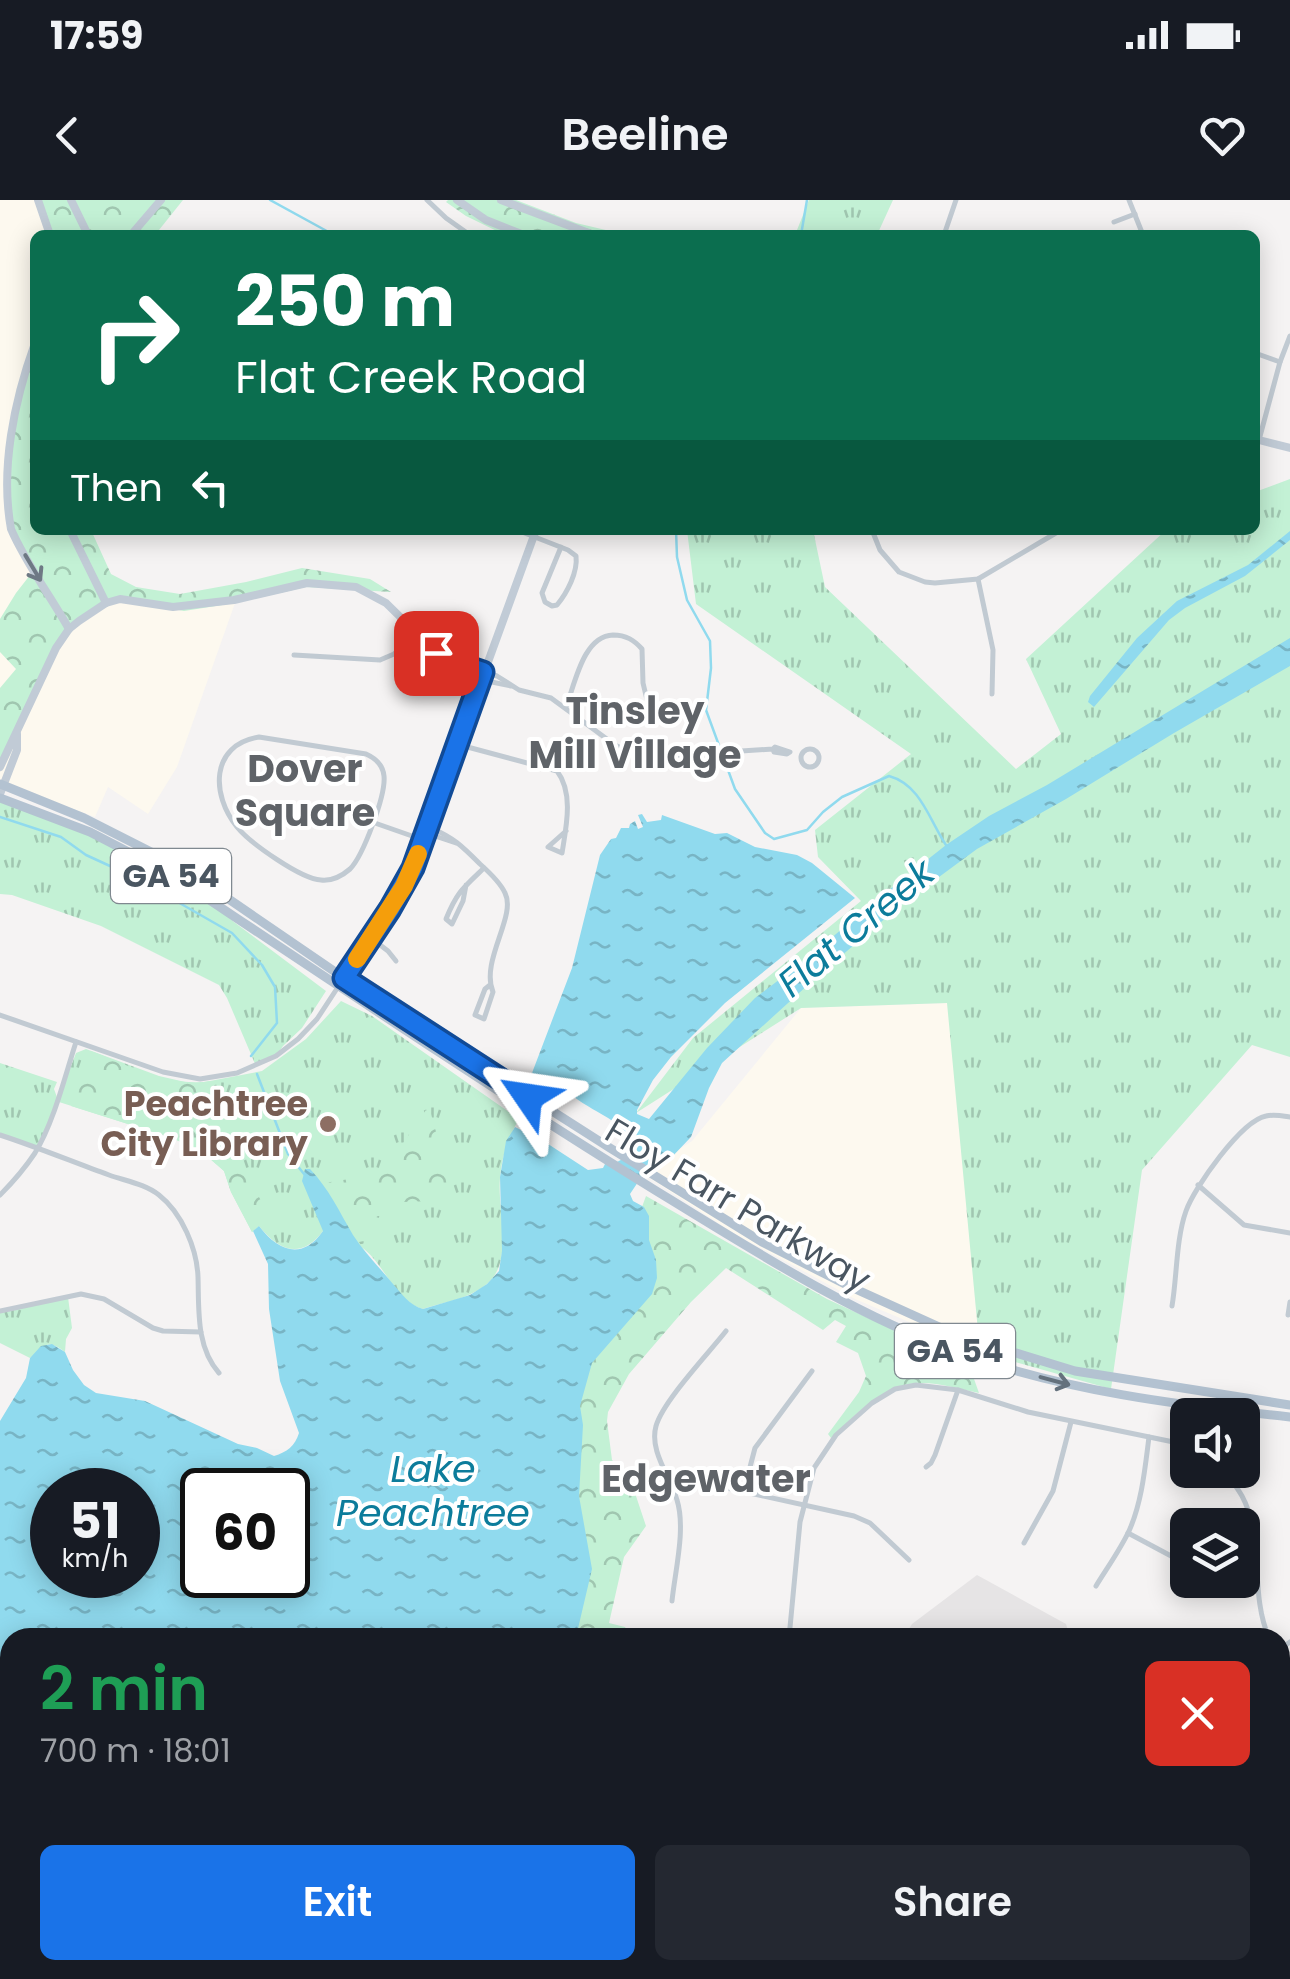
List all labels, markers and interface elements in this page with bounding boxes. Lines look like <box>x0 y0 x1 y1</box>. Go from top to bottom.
text: 17:59 <box>50 9 143 62</box>
text: Beeline <box>562 103 729 166</box>
icon: back <box>40 108 95 163</box>
icon: heart <box>1195 108 1250 163</box>
text: 250 m <box>235 252 455 351</box>
icon: right <box>70 270 200 400</box>
text: Flat Creek Road <box>235 346 587 409</box>
icon: left <box>183 460 238 515</box>
text: Then <box>70 461 163 514</box>
one-way arrow <box>23 553 43 582</box>
pin <box>394 611 479 696</box>
icon: arrive <box>409 626 464 681</box>
district label: Tinsley Mill Village <box>529 684 741 781</box>
district label: Dover Square <box>235 742 375 839</box>
water label: Flat Creek <box>766 845 946 1009</box>
road number: GA 54 <box>111 849 231 903</box>
position arrow <box>476 1045 580 1149</box>
place label: Peachtree City Library <box>101 1079 309 1168</box>
street label: Floy Farr Parkway <box>596 1106 880 1303</box>
marker: Peachtree City Library <box>317 1113 339 1135</box>
road number: GA 54 <box>895 1324 1015 1378</box>
one-way arrow <box>1039 1372 1070 1391</box>
map controls <box>1170 1398 1260 1598</box>
button: sound <box>1170 1398 1260 1488</box>
water label: Lake Peachtree <box>336 1442 530 1539</box>
district label: Edgewater <box>601 1452 811 1505</box>
speed limit sign: 60 <box>180 1468 310 1598</box>
text: 51 <box>69 1485 121 1556</box>
button: layers <box>1170 1508 1260 1598</box>
text: km/h <box>62 1541 128 1576</box>
text: 2 min <box>40 1647 208 1731</box>
button: close <box>1145 1661 1250 1766</box>
text: 700 m · 18:01 <box>40 1728 231 1773</box>
button: Exit <box>40 1845 635 1960</box>
button: Share <box>655 1845 1250 1960</box>

